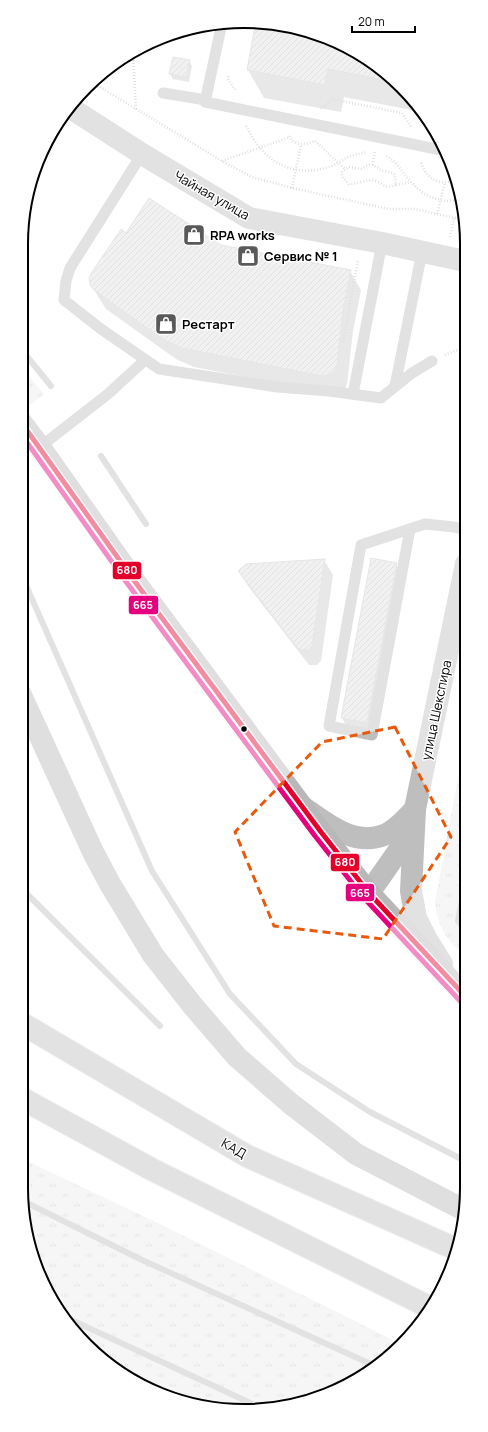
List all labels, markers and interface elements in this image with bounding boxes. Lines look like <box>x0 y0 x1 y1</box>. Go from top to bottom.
scale bar <box>352 8 415 34</box>
text: 20 m <box>358 13 385 30</box>
street label: Чайная улица <box>171 166 253 224</box>
shop icon: RPA works <box>181 222 207 248</box>
place label: RPA works <box>210 226 275 244</box>
shop icon: Сервис № 1 <box>235 243 261 269</box>
place label: Сервис № 1 <box>264 247 338 265</box>
shop icon: Рестарт <box>153 311 179 337</box>
place label: Рестарт <box>182 315 235 333</box>
line badge: 680 <box>112 561 142 580</box>
text: 680 <box>117 562 137 577</box>
line badge: 665 <box>128 595 159 615</box>
text: 665 <box>133 597 153 612</box>
street label: улица Шекспира <box>417 658 455 762</box>
unlabelled marker <box>239 724 249 734</box>
line badge: 680 <box>330 853 360 872</box>
text: 680 <box>335 854 355 869</box>
line badge: 665 <box>345 883 375 902</box>
text: 665 <box>350 885 370 900</box>
street label: КАД <box>218 1134 250 1163</box>

